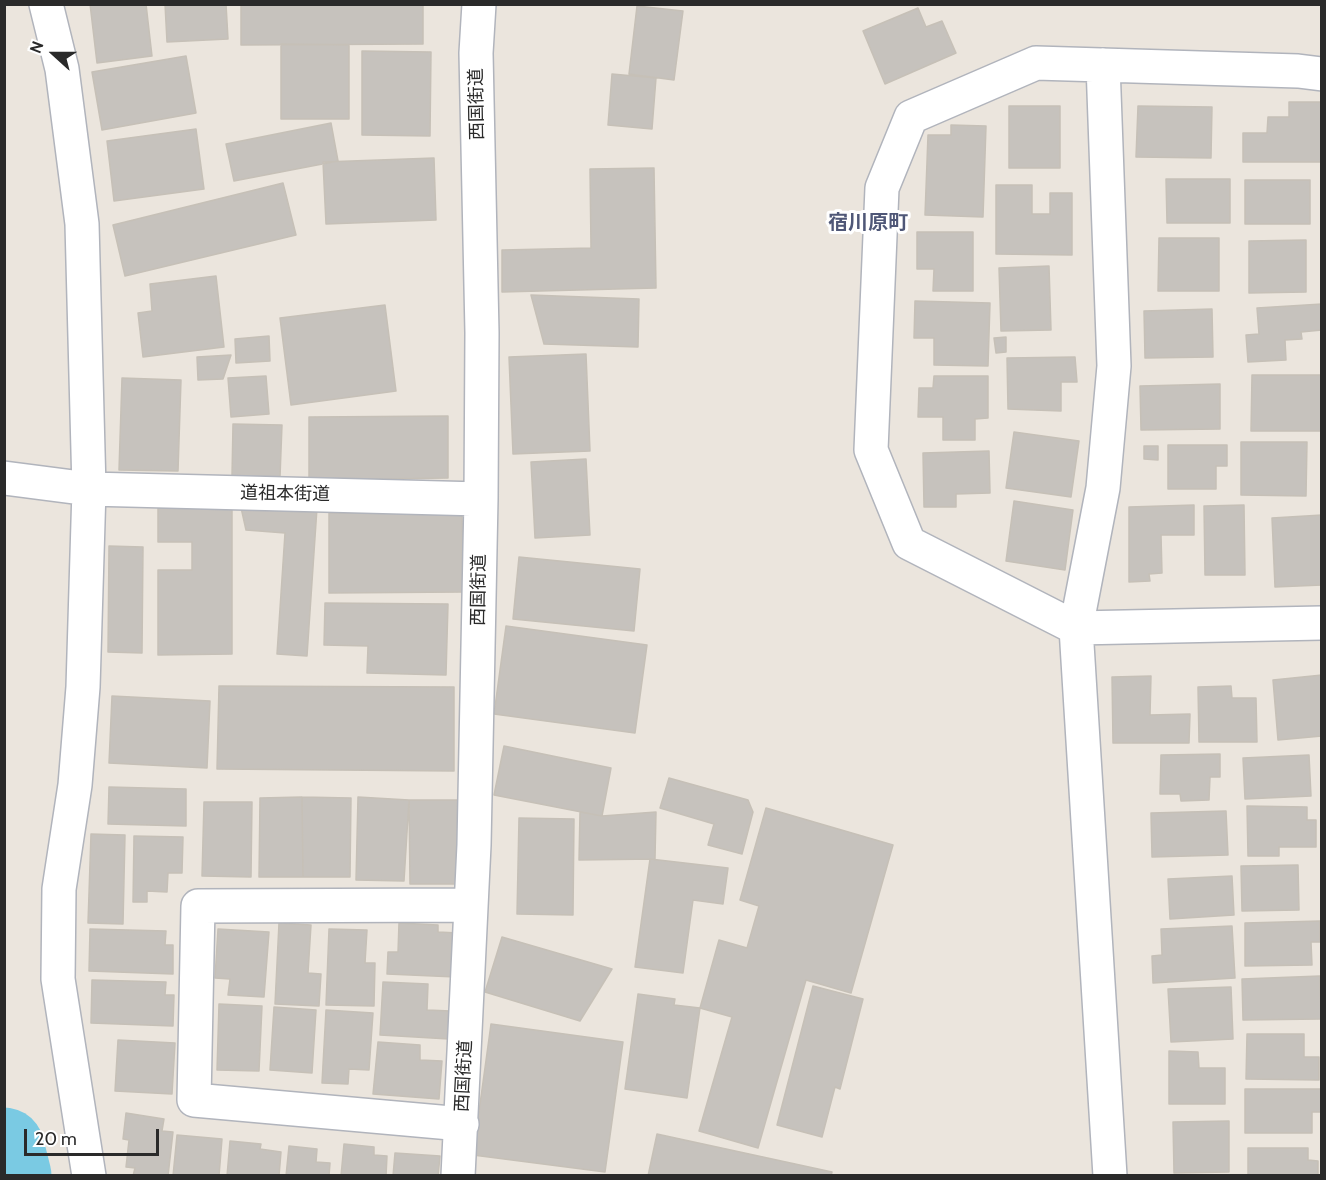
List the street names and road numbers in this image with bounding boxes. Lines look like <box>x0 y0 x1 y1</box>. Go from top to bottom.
street label: 西国街道 <box>466 68 488 140</box>
street label: 道祖本街道 <box>240 482 330 506</box>
street label: 西国街道 <box>468 554 490 626</box>
street label: 西国街道 <box>451 1039 477 1113</box>

